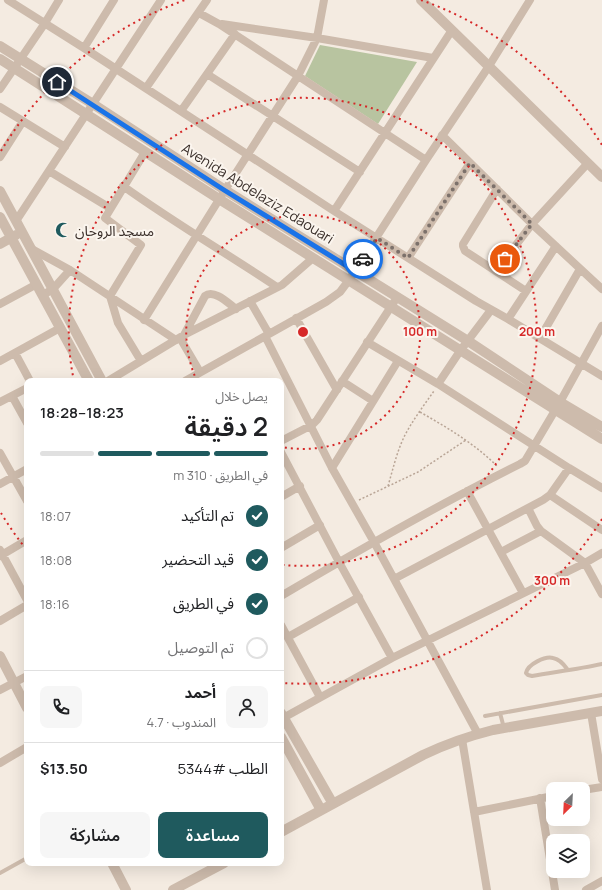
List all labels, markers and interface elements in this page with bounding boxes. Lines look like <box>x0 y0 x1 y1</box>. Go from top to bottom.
pin <box>40 65 74 99</box>
icon: home <box>46 71 68 93</box>
street label: Avenida Abdelaziz Edaouari <box>178 138 338 248</box>
mosque icon: مسجد الروحان <box>54 221 72 239</box>
place label: مسجد الروحان <box>75 221 154 240</box>
courier <box>343 239 383 279</box>
pin <box>488 242 522 276</box>
icon: car <box>352 248 374 270</box>
icon: bag <box>494 248 516 270</box>
text: 100 m <box>403 323 437 340</box>
text: 200 m <box>519 323 555 340</box>
centre of rings <box>296 325 310 339</box>
text: يصل خلال <box>215 387 268 405</box>
text: 18:23–18:28 <box>40 402 124 423</box>
text: 2 دقيقة <box>184 408 268 444</box>
text: في الطريق · 310 m <box>173 466 268 484</box>
text: تم التأكيد <box>181 505 234 526</box>
icon: check <box>246 505 268 527</box>
text: 18:07 <box>40 507 71 525</box>
text: قيد التحضير <box>162 549 234 570</box>
icon: check <box>246 549 268 571</box>
text: 18:08 <box>40 551 72 569</box>
text: 300 m <box>534 572 570 589</box>
text: في الطريق <box>173 593 234 614</box>
icon: check <box>246 593 268 615</box>
text: 18:16 <box>40 595 70 613</box>
text: تم التوصيل <box>168 637 234 658</box>
text: أحمد <box>185 682 216 703</box>
button: phone <box>40 686 82 728</box>
button: person <box>226 686 268 728</box>
text: المندوب · 4.7 <box>147 713 216 731</box>
text: $13.50 <box>40 758 88 779</box>
text: الطلب #5344 <box>177 758 268 779</box>
north arrow <box>546 782 590 826</box>
map controls <box>546 782 590 878</box>
button: مشاركة <box>40 812 150 858</box>
button: مساعدة <box>158 812 268 858</box>
button: layers <box>546 834 590 878</box>

